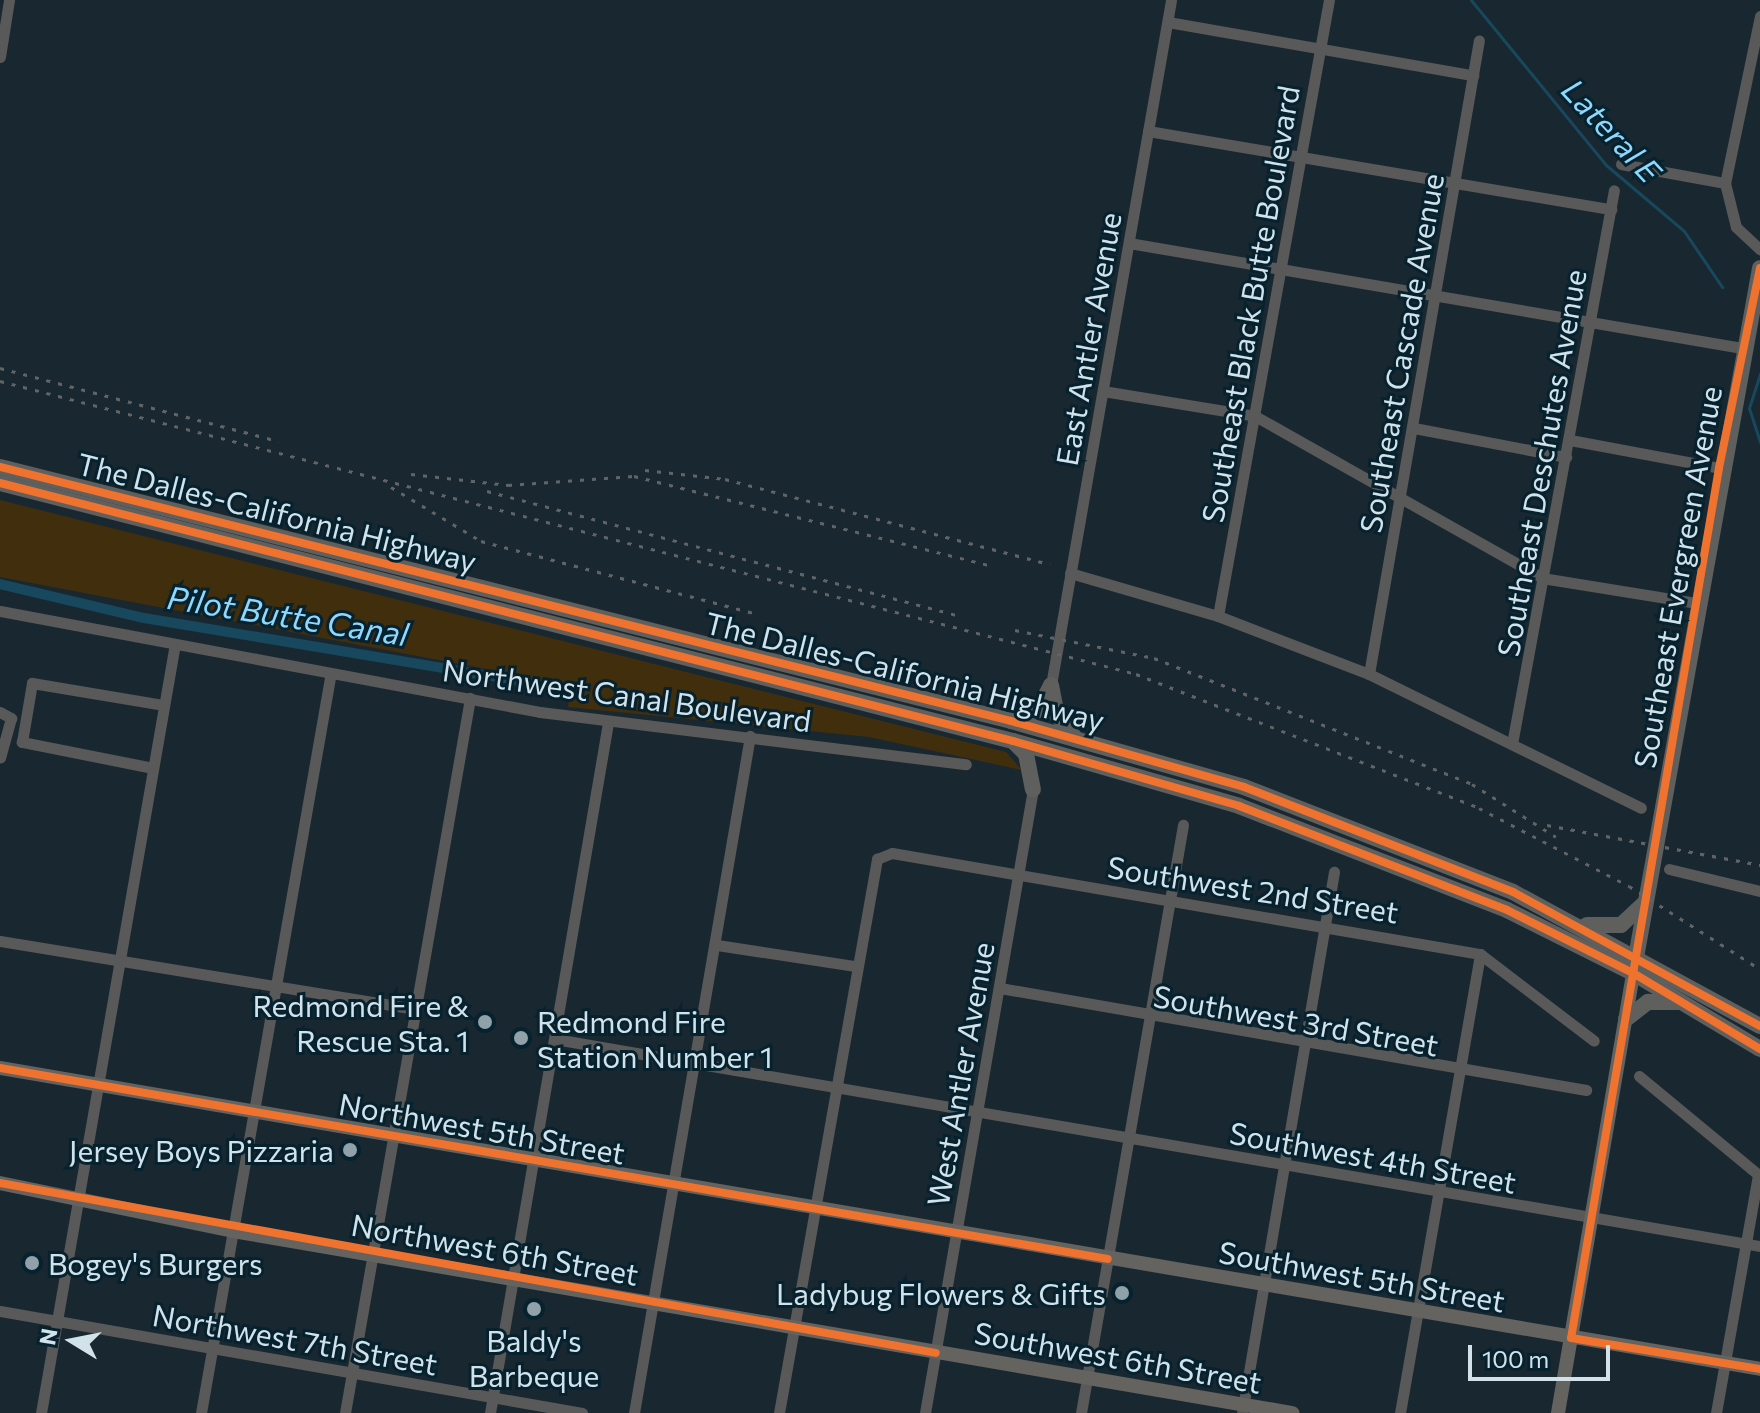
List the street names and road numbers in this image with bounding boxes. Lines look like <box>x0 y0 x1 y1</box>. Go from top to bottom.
street label: Southeast Black Butte Boulevard <box>1194 83 1306 525</box>
street label: Southeast Cascade Avenue <box>1352 171 1450 535</box>
street label: East Antler Avenue <box>1048 210 1128 468</box>
street label: Southeast Deschutes Avenue <box>1489 267 1593 659</box>
street label: Southeast Evergreen Avenue <box>1626 383 1728 771</box>
street label: The Dalles-California Highway <box>74 445 480 579</box>
street label: The Dalles-California Highway <box>702 604 1108 738</box>
street label: Northwest Canal Boulevard <box>440 651 814 739</box>
street label: Southwest 2nd Street <box>1105 848 1401 930</box>
street label: West Antler Avenue <box>919 939 1001 1209</box>
street label: Southwest 3rd Street <box>1151 977 1441 1063</box>
street label: Northwest 5th Street <box>336 1085 628 1171</box>
street label: Southwest 4th Street <box>1227 1114 1519 1200</box>
street label: Northwest 6th Street <box>349 1206 641 1292</box>
street label: Southwest 5th Street <box>1216 1233 1508 1319</box>
street label: Northwest 7th Street <box>150 1296 440 1382</box>
street label: Southwest 6th Street <box>972 1314 1264 1400</box>

